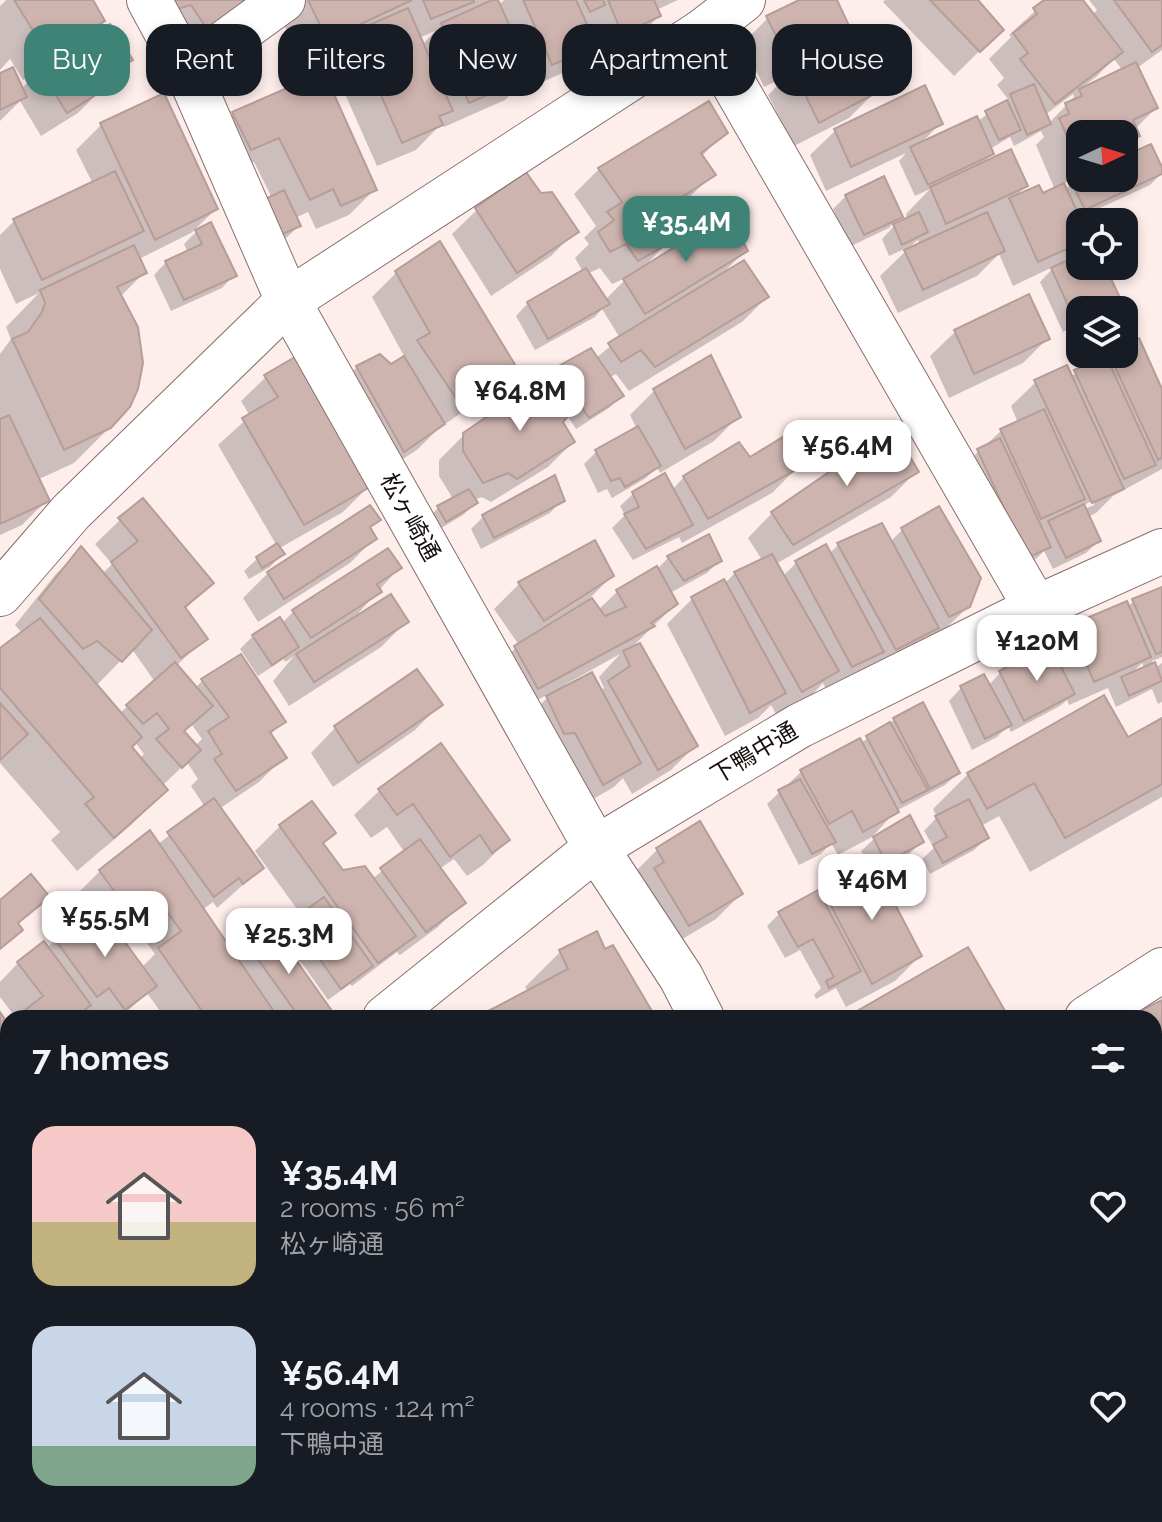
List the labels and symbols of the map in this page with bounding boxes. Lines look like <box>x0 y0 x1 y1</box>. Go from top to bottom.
north arrow <box>1066 120 1138 192</box>
pin: ¥35.4M <box>621 196 751 264</box>
pin: ¥64.8M <box>455 365 585 433</box>
pin: ¥56.4M <box>782 420 912 488</box>
street label: 松ヶ崎通 <box>374 468 446 566</box>
pin: ¥120M <box>981 615 1093 683</box>
street label: 下鴨中通 <box>705 715 802 790</box>
pin: ¥46M <box>825 854 919 922</box>
pin: ¥55.5M <box>40 891 170 959</box>
pin: ¥25.3M <box>224 908 354 976</box>

